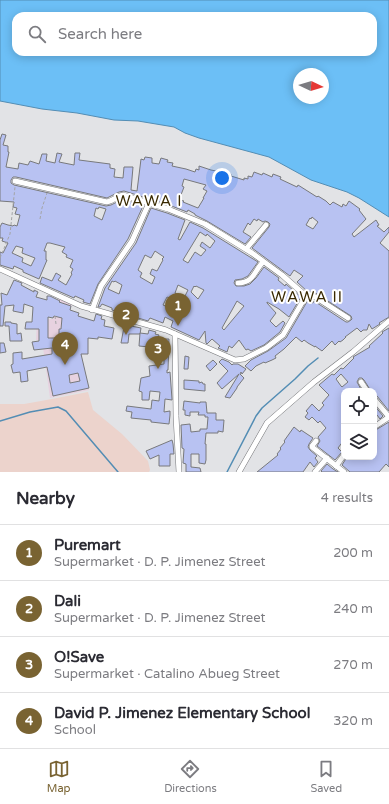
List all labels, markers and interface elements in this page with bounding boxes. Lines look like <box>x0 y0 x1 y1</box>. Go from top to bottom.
search box <box>12 12 377 56</box>
icon: search <box>26 23 48 45</box>
text: Search here <box>58 25 142 43</box>
north arrow <box>293 68 329 104</box>
your location <box>212 168 232 188</box>
district label: WAWA I <box>116 192 182 210</box>
district label: WAWA II <box>271 288 343 306</box>
pin: 1 <box>165 293 191 326</box>
pin: 2 <box>113 302 139 335</box>
pin: 4 <box>52 332 78 365</box>
pin: 3 <box>145 336 171 369</box>
map controls <box>341 388 377 460</box>
button: locate <box>341 388 377 424</box>
button: layers <box>341 424 377 460</box>
text: Nearby <box>16 488 75 509</box>
text: 4 results <box>321 490 373 506</box>
text: Puremart <box>54 536 121 554</box>
text: 1 <box>25 545 33 561</box>
text: 200 m <box>333 545 373 561</box>
text: Supermarket · D. P. Jimenez Street <box>54 554 266 570</box>
text: Dali <box>54 592 81 610</box>
text: 2 <box>25 601 33 617</box>
text: 240 m <box>333 601 373 617</box>
text: Supermarket · D. P. Jimenez Street <box>54 610 266 626</box>
text: O!Save <box>54 648 104 666</box>
text: 3 <box>25 657 33 673</box>
text: 270 m <box>333 657 373 673</box>
text: Supermarket · Catalino Abueg Street <box>54 666 280 682</box>
text: David P. Jimenez Elementary School <box>54 704 310 722</box>
text: 4 <box>25 713 33 729</box>
text: 320 m <box>333 713 373 729</box>
text: School <box>54 722 96 738</box>
tab: Map <box>47 758 71 795</box>
tab: Directions <box>164 758 217 795</box>
tab: Saved <box>310 758 342 795</box>

